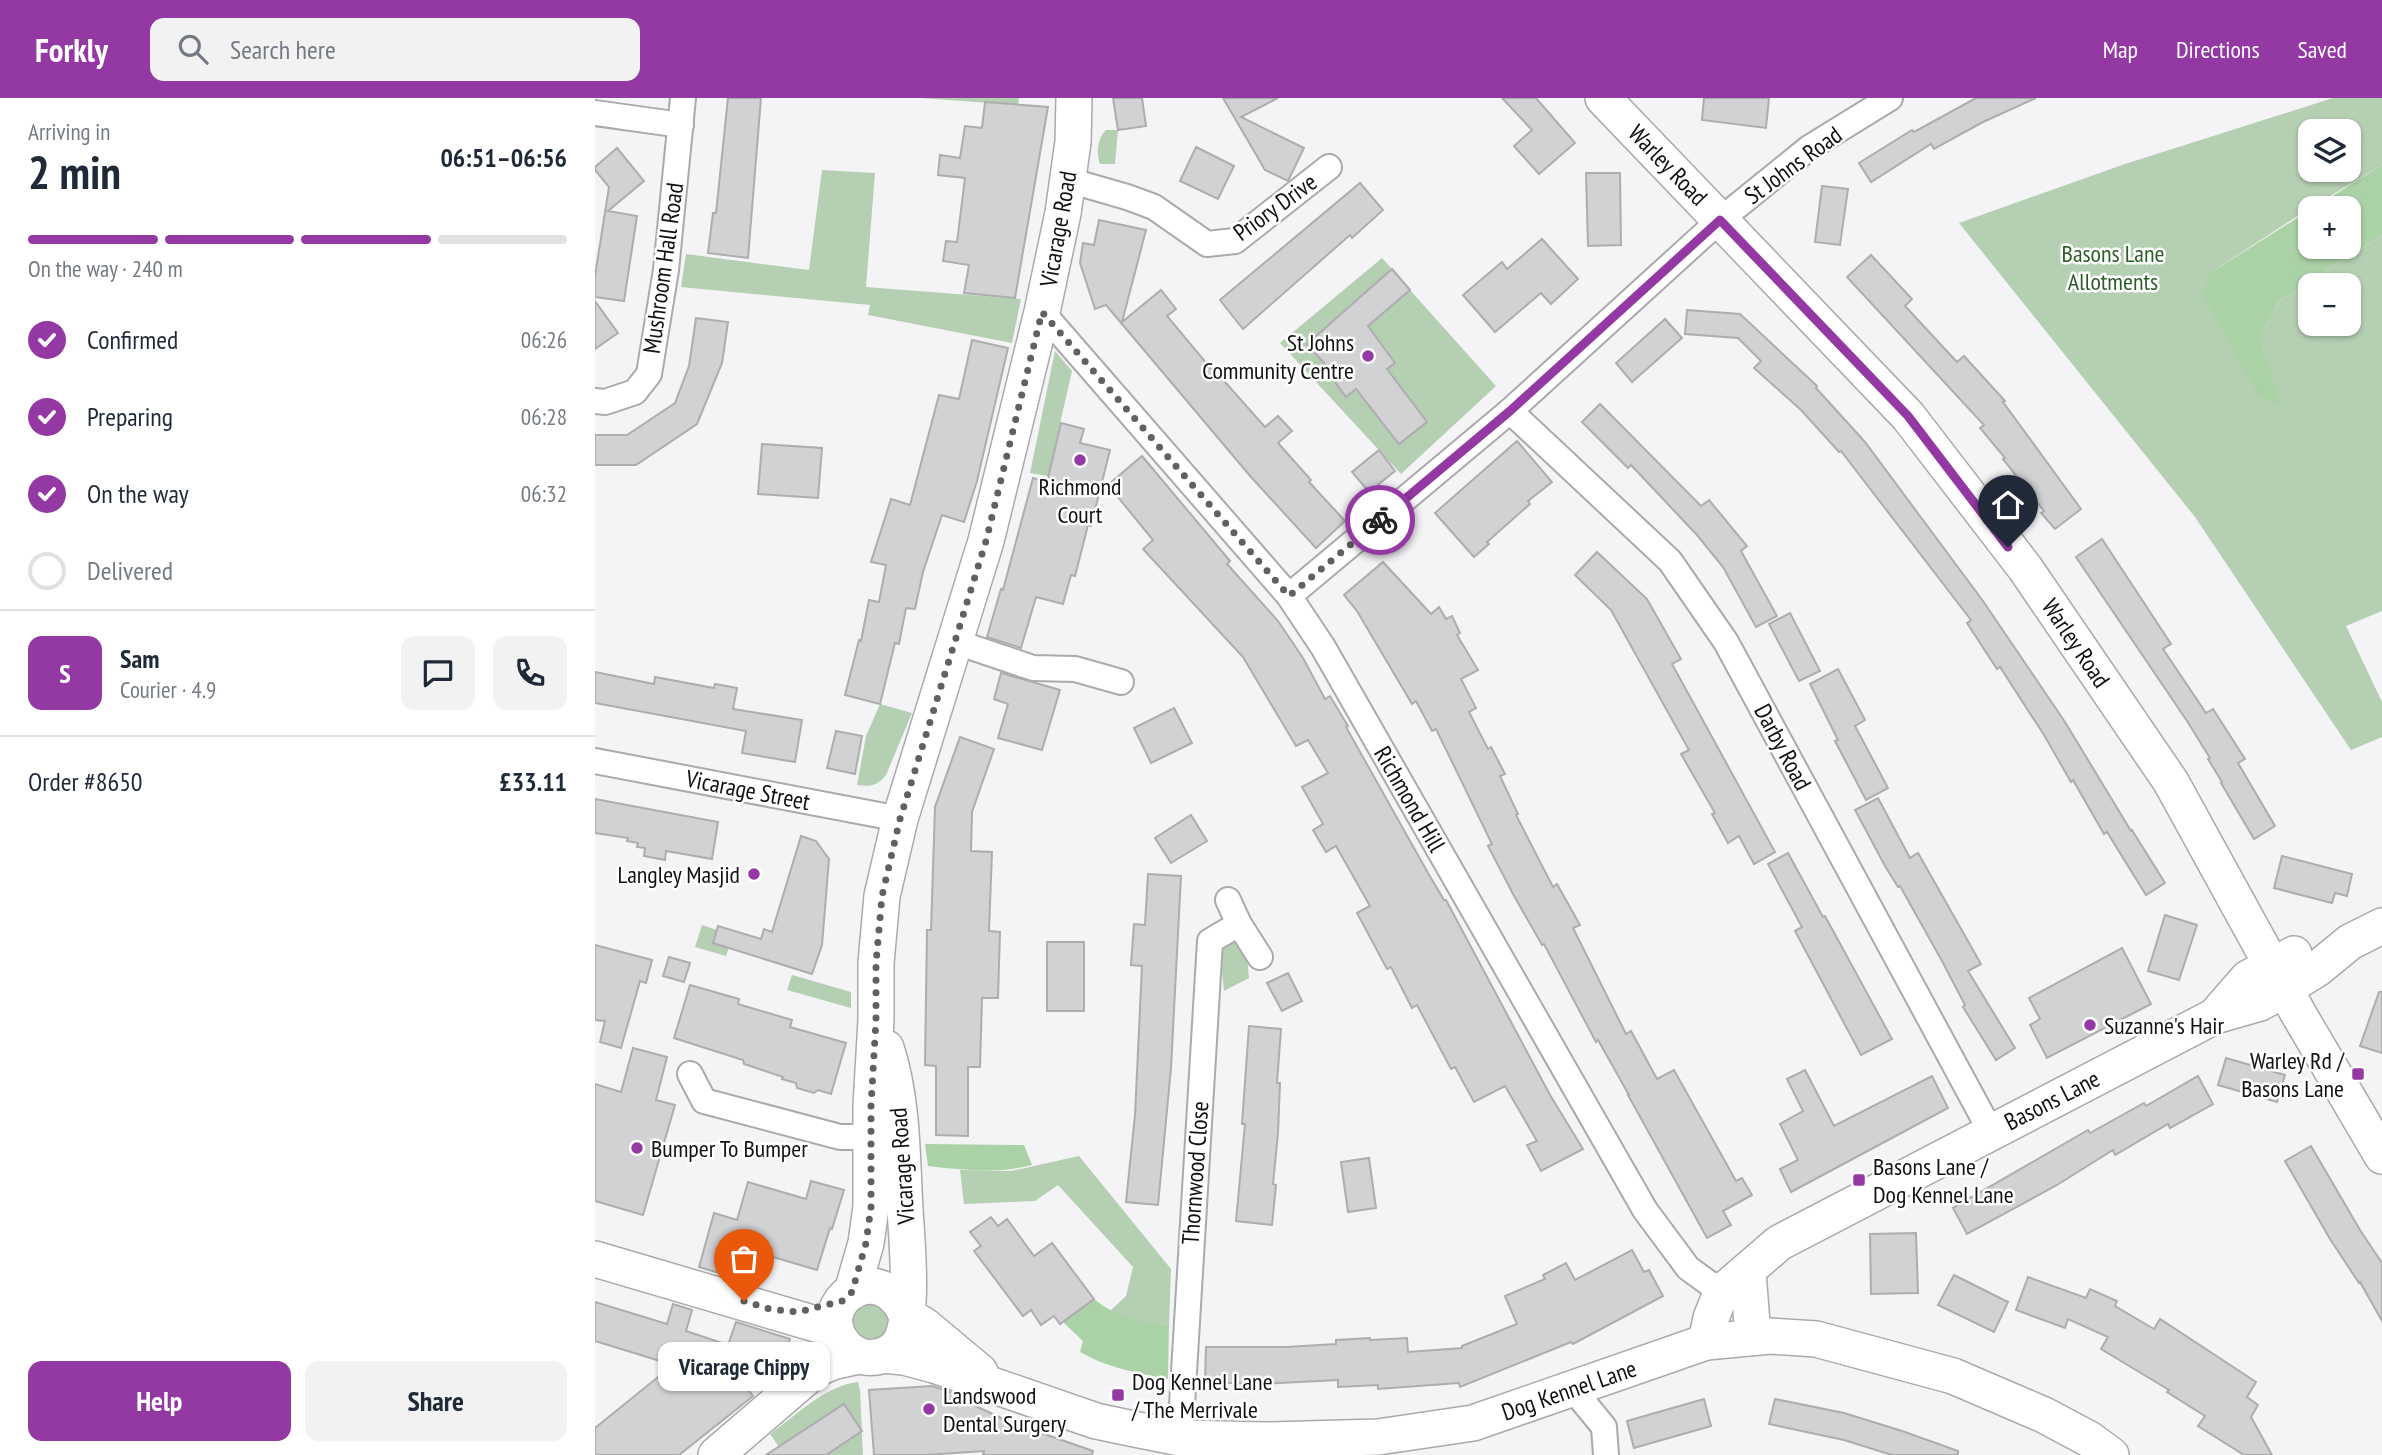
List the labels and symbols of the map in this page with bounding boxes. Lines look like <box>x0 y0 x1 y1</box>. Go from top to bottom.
street label: Warley Road <box>1622 118 1714 212</box>
street label: St Johns Road <box>1738 119 1848 211</box>
street label: Priory Drive <box>1227 166 1323 248</box>
street label: Vicarage Road <box>1032 169 1083 290</box>
street label: Mushroom Hall Road <box>636 181 690 355</box>
park label: Basons Lane Allotments <box>2062 238 2164 297</box>
place label: St Johns Community Centre <box>1202 327 1354 386</box>
marker: St Johns Community Centre <box>1360 348 1376 364</box>
marker: Richmond Court <box>1072 452 1088 468</box>
place label: Richmond Court <box>1039 471 1121 530</box>
pin <box>1978 475 2038 547</box>
courier <box>1345 485 1415 555</box>
street label: Warley Road <box>2035 592 2117 694</box>
street label: Darby Road <box>1747 699 1819 795</box>
street label: Richmond Hill <box>1367 741 1453 858</box>
street label: Vicarage Street <box>682 763 813 817</box>
place label: Langley Masjid <box>618 859 740 890</box>
marker: Langley Masjid <box>746 866 762 882</box>
place label: Suzanne's Hair <box>2104 1010 2225 1041</box>
marker: Suzanne's Hair <box>2082 1017 2098 1033</box>
place label: Warley Rd / Basons Lane <box>2241 1045 2345 1104</box>
street label: Basons Lane <box>1999 1063 2105 1137</box>
marker: Warley Rd / Basons Lane <box>2350 1066 2366 1082</box>
street label: Thornwood Close <box>1175 1100 1215 1246</box>
street label: Vicarage Road <box>882 1107 922 1226</box>
place label: Bumper To Bumper <box>651 1133 808 1164</box>
marker: Bumper To Bumper <box>629 1140 645 1156</box>
place label: Basons Lane / Dog Kennel Lane <box>1873 1151 2014 1210</box>
marker: Basons Lane / Dog Kennel Lane <box>1851 1172 1867 1188</box>
pin <box>714 1229 774 1301</box>
callout: Vicarage Chippy <box>658 1343 830 1392</box>
street label: Dog Kennel Lane <box>1497 1352 1641 1428</box>
place label: Dog Kennel Lane / The Merrivale <box>1131 1366 1273 1425</box>
place label: Landswood Dental Surgery <box>943 1380 1066 1439</box>
marker: Dog Kennel Lane / The Merrivale <box>1110 1387 1126 1403</box>
marker: Landswood Dental Surgery <box>921 1401 937 1417</box>

